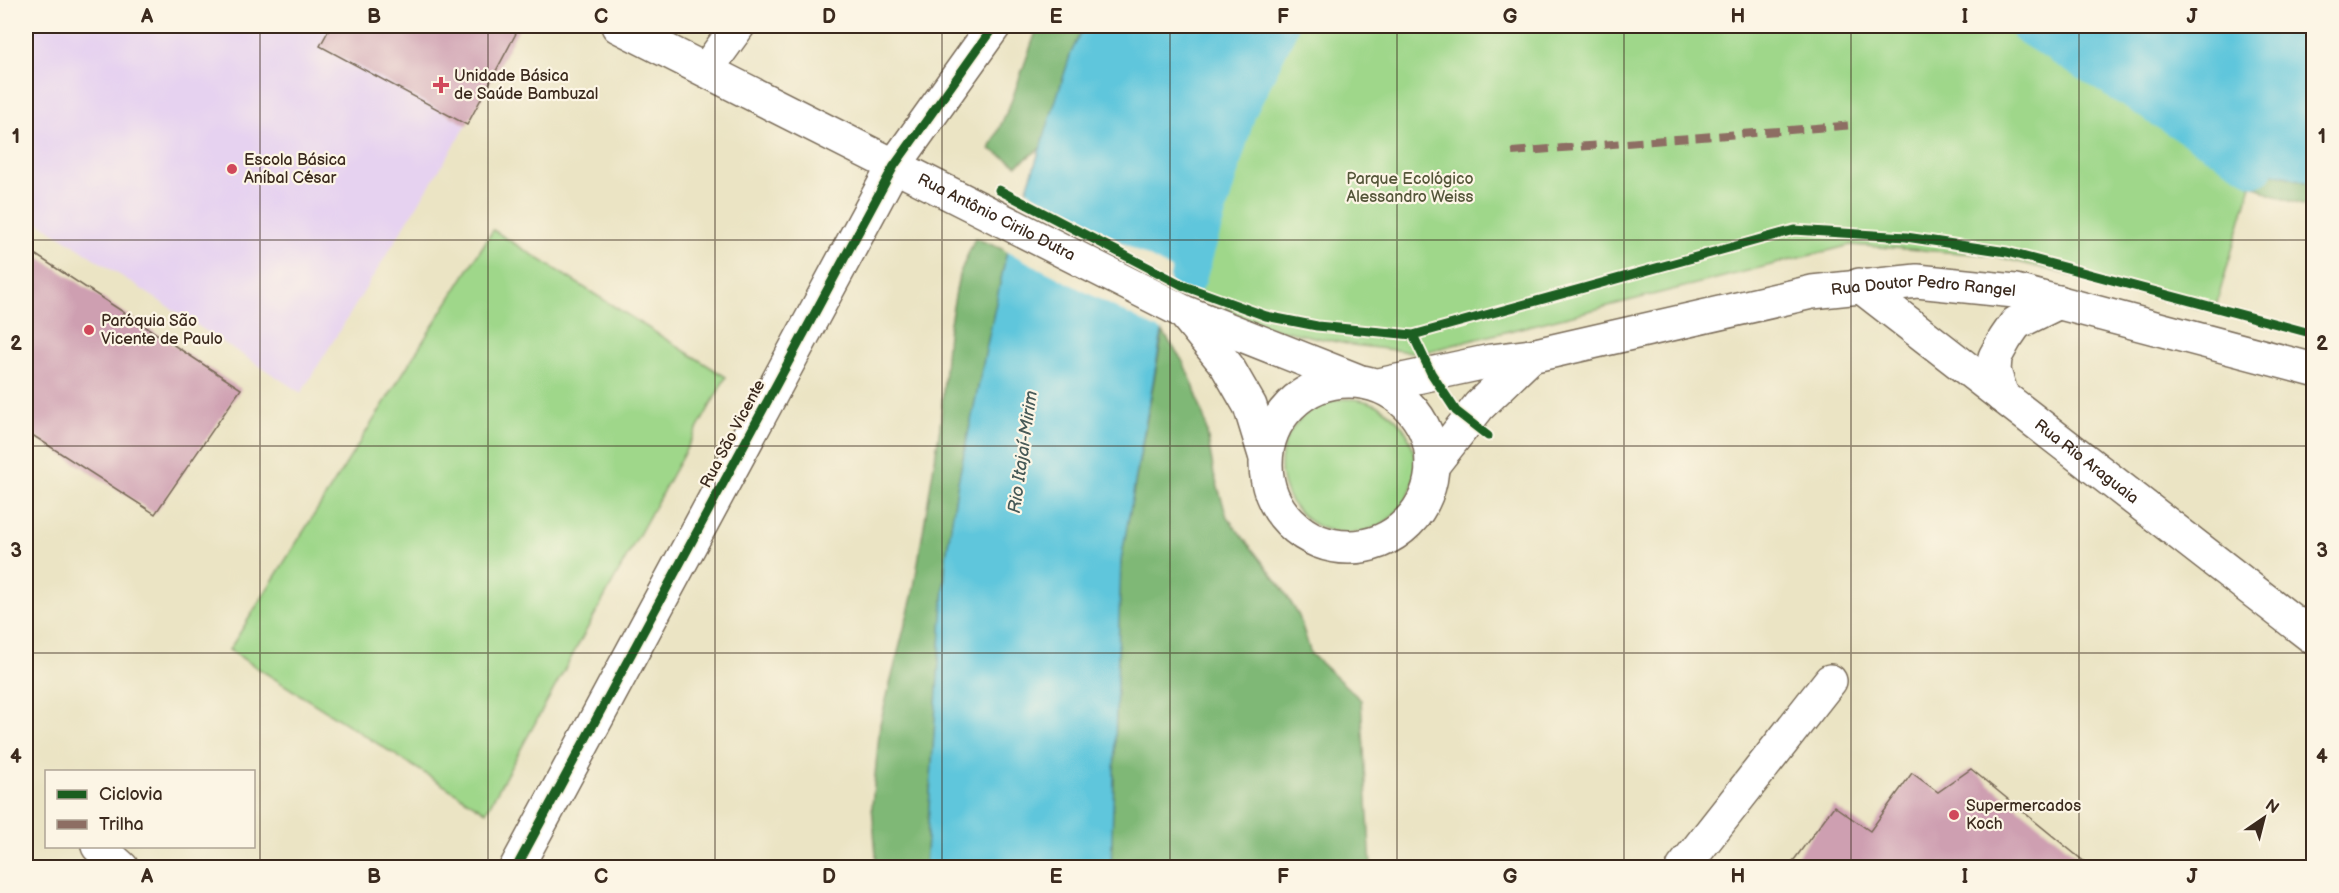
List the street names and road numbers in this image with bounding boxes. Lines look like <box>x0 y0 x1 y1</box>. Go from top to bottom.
street label: Rua Antônio Cirilo Dutra <box>915 170 1078 265</box>
street label: Rua Doutor Pedro Rangel <box>1830 272 2017 301</box>
street label: Rua São Vicente <box>697 376 770 491</box>
street label: Rua Rio Araguaia <box>2031 415 2142 508</box>

